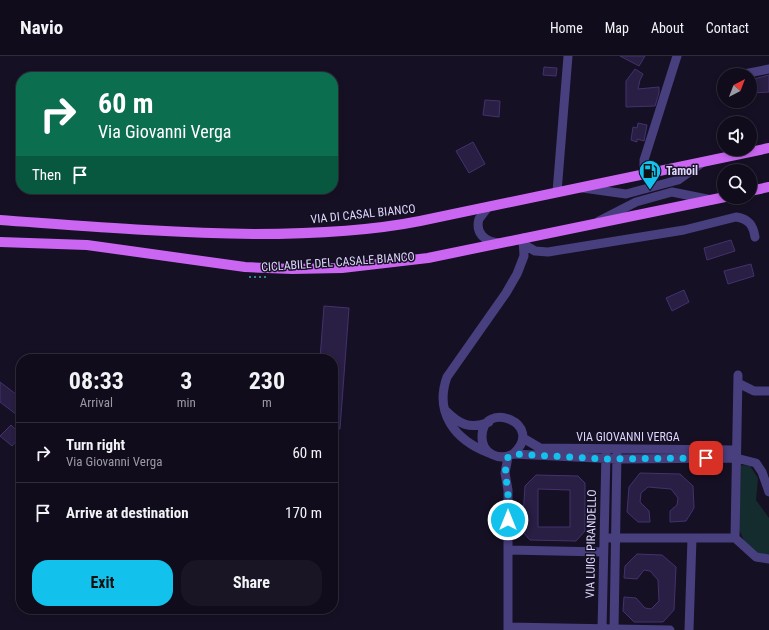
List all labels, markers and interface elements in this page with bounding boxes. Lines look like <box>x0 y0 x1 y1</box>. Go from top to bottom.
text: Navio <box>20 16 63 39</box>
text: Home <box>550 20 583 36</box>
text: Map <box>605 20 629 36</box>
text: About <box>651 20 684 36</box>
text: Contact <box>706 20 749 36</box>
north arrow <box>717 68 757 108</box>
map controls <box>717 68 757 204</box>
text: 60 m <box>98 87 154 120</box>
icon: right <box>32 88 84 140</box>
button: sound <box>717 116 757 156</box>
text: Via Giovanni Verga <box>98 121 232 142</box>
fuel station icon: Tamoil <box>637 158 663 191</box>
icon: arrive <box>69 164 91 186</box>
place label: Tamoil <box>666 164 698 178</box>
button: search <box>717 164 757 204</box>
text: Then <box>32 166 61 184</box>
street label: VIA DI CASAL BIANCO <box>310 202 416 226</box>
street label: CICLABILE DEL CASALE BIANCO <box>261 250 415 274</box>
text: 08:33 <box>69 367 124 395</box>
text: 3 <box>180 367 192 395</box>
text: 230 <box>249 367 285 395</box>
text: Arrival <box>80 395 113 410</box>
text: min <box>177 395 196 410</box>
text: m <box>262 395 272 410</box>
street label: VIA GIOVANNI VERGA <box>576 430 680 444</box>
text: Turn right <box>66 436 125 454</box>
pin <box>689 441 723 475</box>
icon: right <box>32 442 54 464</box>
text: 60 m <box>292 444 322 462</box>
icon: arrive <box>695 447 717 469</box>
text: Via Giovanni Verga <box>66 454 162 469</box>
street label: VIA LUIGI PIRANDELLO <box>583 489 599 599</box>
position arrow <box>487 499 529 541</box>
icon: arrive <box>32 502 54 524</box>
text: Arrive at destination <box>66 504 189 522</box>
text: 170 m <box>285 504 322 522</box>
button: Exit <box>32 560 173 606</box>
button: Share <box>181 560 322 606</box>

